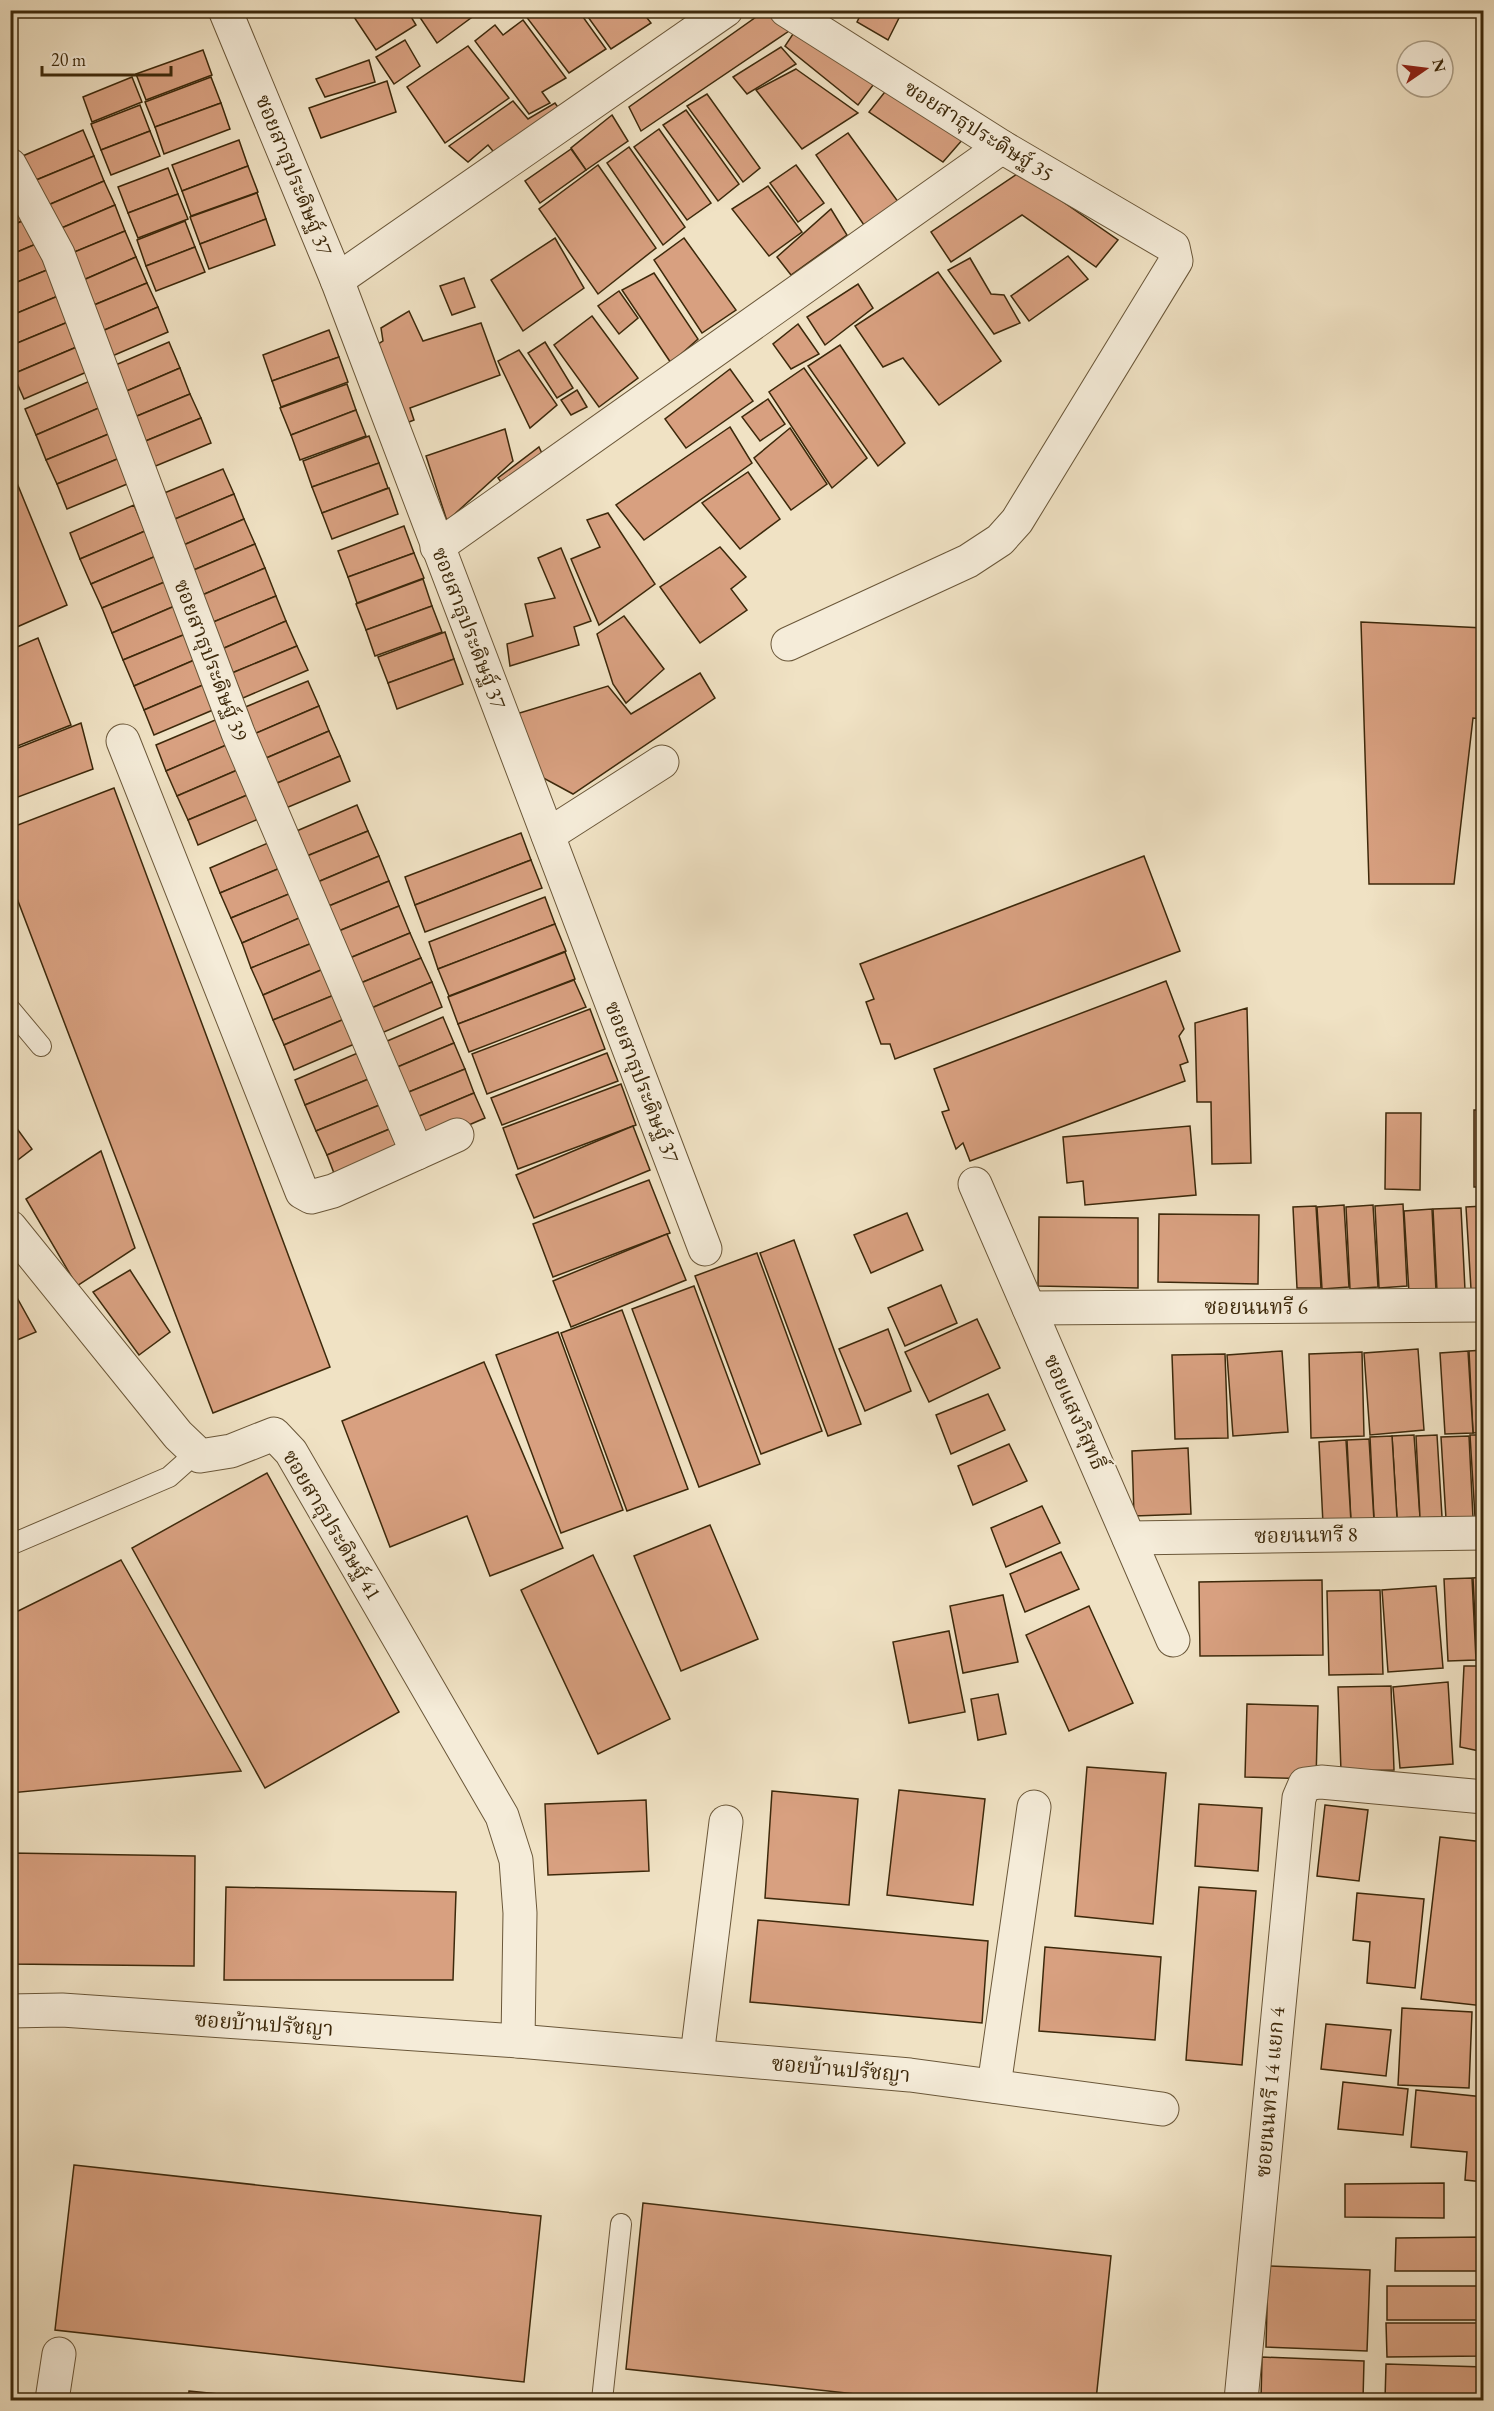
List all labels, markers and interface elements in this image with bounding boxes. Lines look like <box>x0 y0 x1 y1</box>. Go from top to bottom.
scale bar <box>42 39 171 77</box>
north arrow <box>1395 39 1455 99</box>
text: 20 m <box>51 48 86 71</box>
text: N <box>1427 57 1451 74</box>
street label: ซอยสาธุประดิษฐ์ 35 <box>899 74 1059 188</box>
street label: ซอยสาธุประดิษฐ์ 37 <box>249 90 339 260</box>
street label: ซอยสาธุประดิษฐ์ 37 <box>425 543 513 714</box>
street label: ซอยสาธุประดิษฐ์ 39 <box>167 575 255 745</box>
street label: ซอยสาธุประดิษฐ์ 37 <box>598 997 686 1168</box>
street label: ซอยนนทรี 6 <box>1204 1293 1308 1320</box>
street label: ซอยแสงวิสุทธิ์ <box>1037 1349 1115 1476</box>
street label: ซอยสาธุประดิษฐ์ 41 <box>276 1445 388 1605</box>
street label: ซอยนนทรี 8 <box>1254 1520 1358 1549</box>
street label: ซอยบ้านปรัชญา <box>194 2005 335 2042</box>
street label: ซอยนนทรี 14 แยก 4 <box>1249 2005 1290 2178</box>
street label: ซอยบ้านปรัชญา <box>770 2049 912 2088</box>

